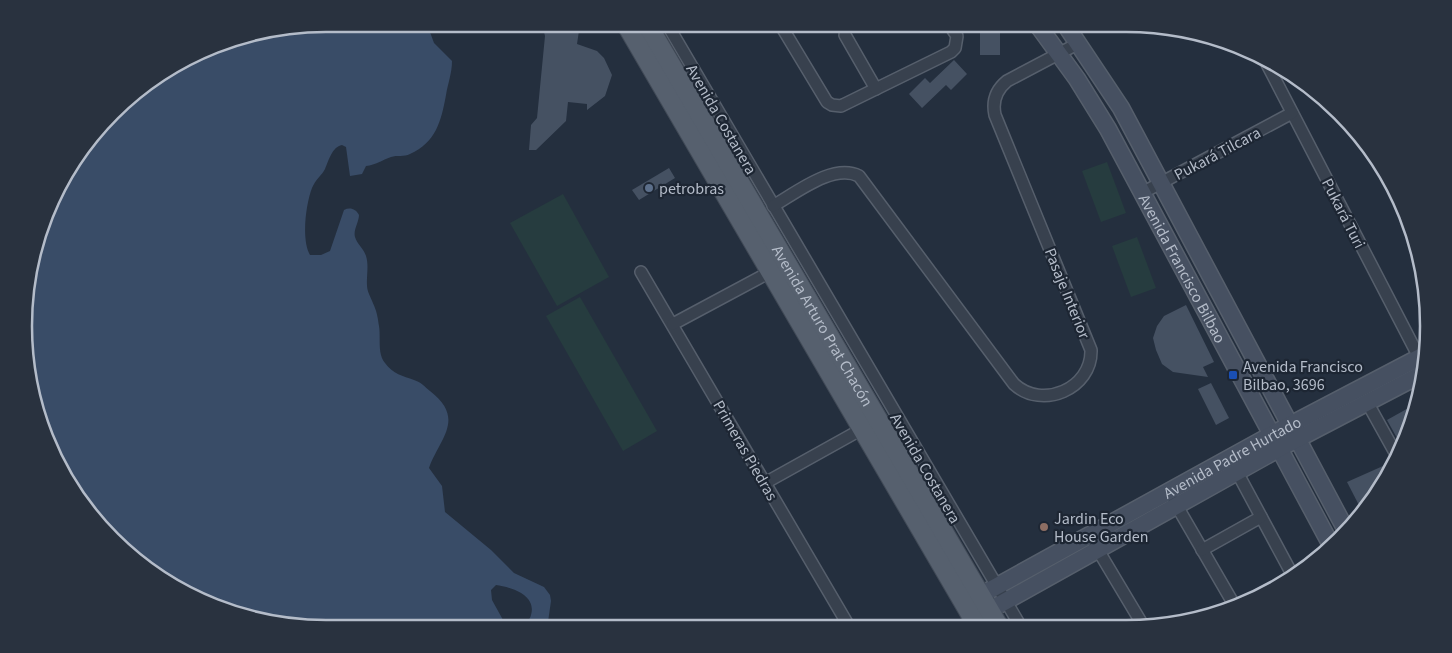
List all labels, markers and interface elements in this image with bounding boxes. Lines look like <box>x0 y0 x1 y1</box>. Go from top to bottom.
street label: Avenida Costanera <box>681 60 762 179</box>
street label: Pukará Tilcara <box>1170 122 1265 186</box>
street label: Pukará Turi <box>1316 175 1370 252</box>
place label: petrobras <box>659 178 724 200</box>
marker: petrobras <box>643 182 655 194</box>
street label: Avenida Francisco Bilbao <box>1133 190 1231 347</box>
street label: Avenida Arturo Prat Chacón <box>766 241 878 411</box>
street label: Pasaje Interior <box>1039 245 1095 342</box>
place label: Avenida Francisco Bilbao, 3696 <box>1243 356 1363 396</box>
marker: Avenida Francisco Bilbao, 3696 <box>1227 369 1239 381</box>
street label: Primeras Piedras <box>707 396 783 505</box>
street label: Avenida Costanera <box>885 409 966 528</box>
street label: Avenida Padre Hurtado <box>1160 411 1305 504</box>
place label: Jardin Eco House Garden <box>1054 508 1149 548</box>
marker: Jardin Eco House Garden <box>1038 521 1050 533</box>

